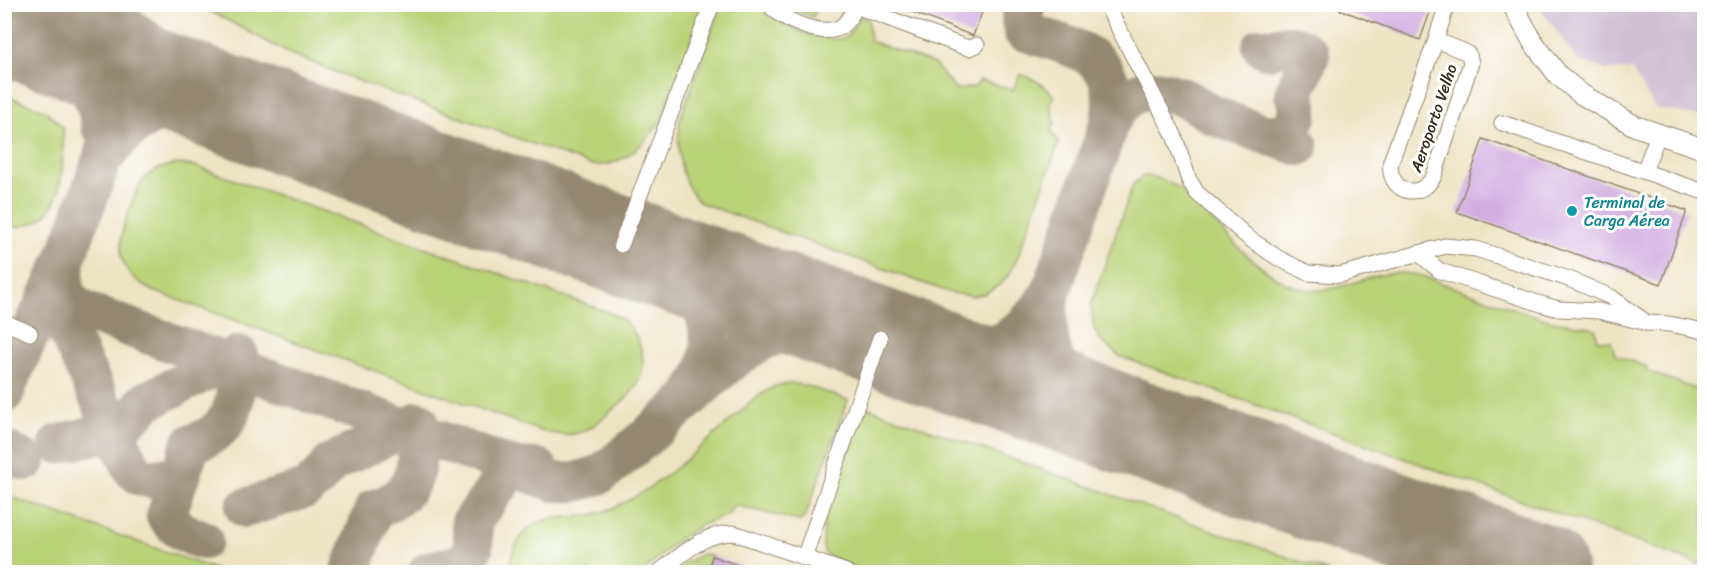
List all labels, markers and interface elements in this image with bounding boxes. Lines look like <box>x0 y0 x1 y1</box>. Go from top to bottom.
street label: Aeroporto Velho <box>1401 60 1466 177</box>
place label: Terminal de Carga Aérea <box>1584 188 1670 235</box>
marker: Terminal de Carga Aérea <box>1565 204 1579 218</box>

